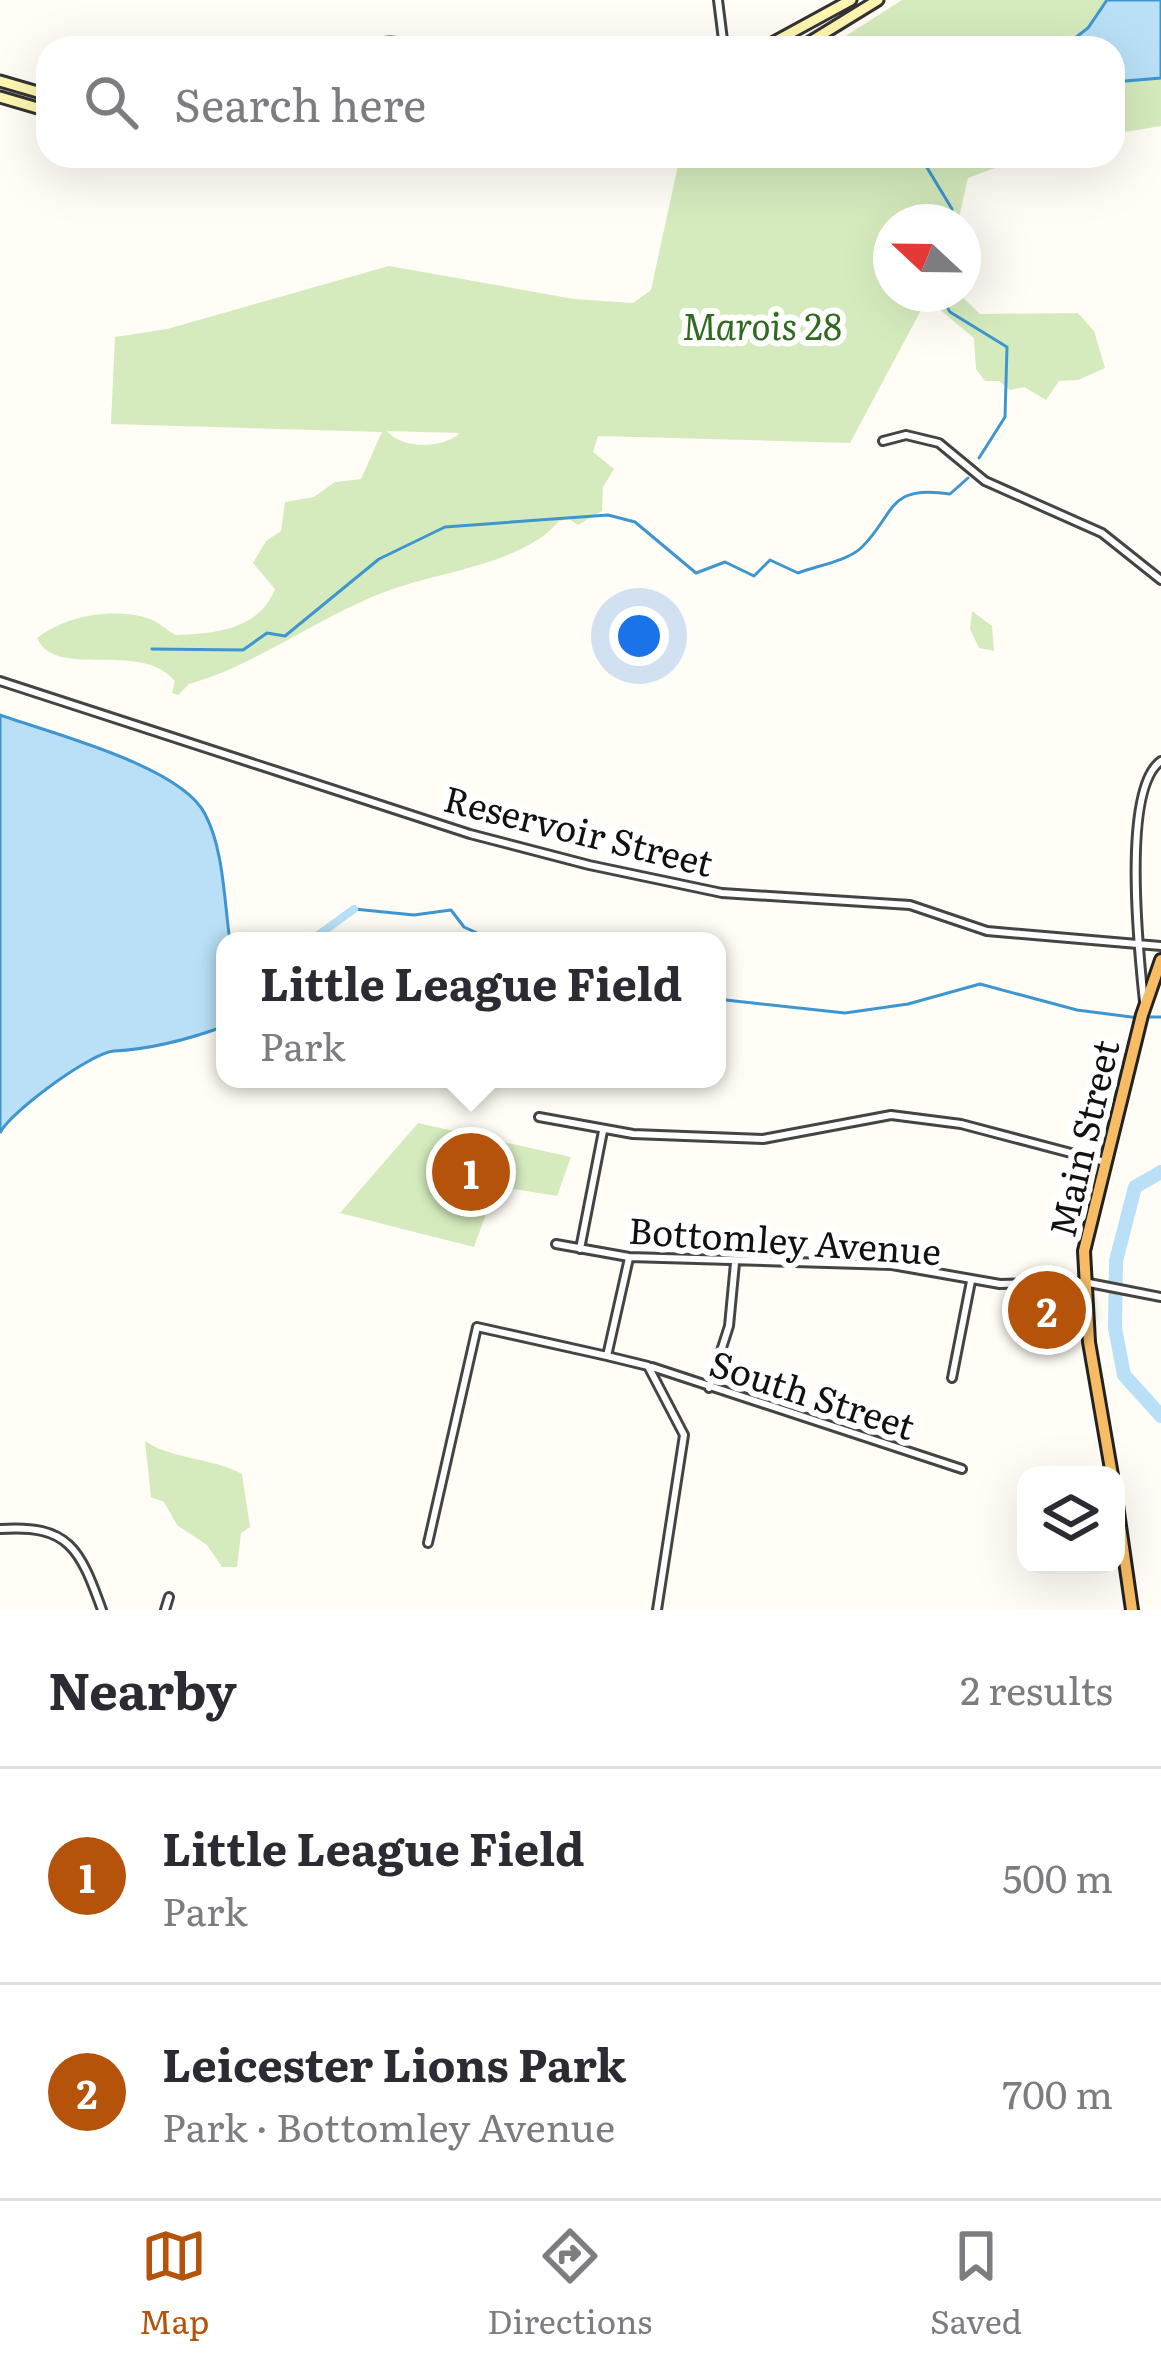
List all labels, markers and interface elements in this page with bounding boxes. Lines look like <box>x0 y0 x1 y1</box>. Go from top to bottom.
search box <box>36 36 1125 168</box>
icon: search <box>78 69 144 135</box>
text: Search here <box>174 69 426 136</box>
north arrow <box>873 204 981 312</box>
park label: Marois 28 <box>682 298 842 351</box>
your location <box>609 606 669 666</box>
street label: Reservoir Street <box>439 770 720 888</box>
popup <box>216 932 726 1088</box>
text: Little League Field <box>260 948 682 1015</box>
text: Park <box>260 1015 345 1073</box>
street label: Main Street <box>1034 1034 1131 1242</box>
pin: 1 <box>432 1127 510 1217</box>
street label: Bottomley Avenue <box>627 1202 943 1276</box>
pin: 2 <box>1008 1265 1086 1355</box>
street label: South Street <box>704 1335 923 1451</box>
map controls <box>1017 1466 1125 1574</box>
button: layers <box>1017 1466 1125 1574</box>
text: Nearby <box>48 1650 237 1726</box>
text: 2 results <box>960 1659 1113 1717</box>
text: Little League Field <box>162 1813 585 1880</box>
text: 1 <box>79 1847 95 1905</box>
text: 500 m <box>1002 1847 1113 1905</box>
text: Park <box>162 1880 248 1938</box>
text: Leicester Lions Park <box>162 2029 626 2096</box>
text: 2 <box>77 2063 97 2121</box>
text: 700 m <box>1003 2063 1113 2121</box>
text: Park · Bottomley Avenue <box>162 2096 615 2154</box>
tab: Map <box>139 2223 209 2344</box>
tab: Directions <box>487 2223 652 2344</box>
tab: Saved <box>930 2223 1022 2344</box>

